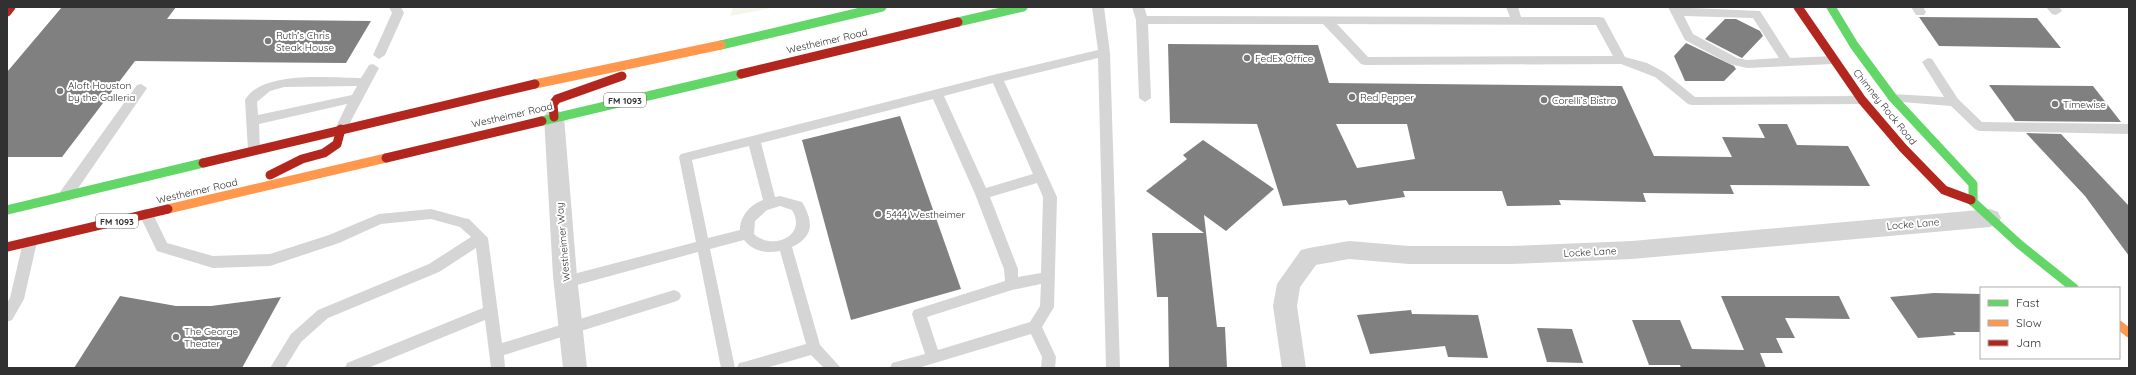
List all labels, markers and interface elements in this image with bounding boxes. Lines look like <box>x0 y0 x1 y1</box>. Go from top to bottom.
street label: Westheimer Road <box>785 25 869 57</box>
place label: Ruth's Chris Steak House <box>276 29 334 54</box>
marker: Ruth's Chris Steak House <box>263 36 273 46</box>
place label: FedEx Office <box>1255 52 1314 65</box>
marker: FedEx Office <box>1242 53 1252 63</box>
street label: Chimney Rock Road <box>1850 66 1920 148</box>
place label: Aloft Houston by the Galleria <box>68 79 135 104</box>
marker: Aloft Houston by the Galleria <box>55 86 65 96</box>
place label: Red Pepper <box>1360 91 1414 104</box>
marker: Red Pepper <box>1347 92 1357 102</box>
road number: FM 1093 <box>604 93 646 107</box>
place label: Corelli’s Bistro <box>1552 94 1616 107</box>
marker: Corelli’s Bistro <box>1539 95 1549 105</box>
place label: Timewise <box>2063 98 2106 111</box>
street label: Westheimer Road <box>470 99 554 131</box>
marker: Timewise <box>2050 99 2060 109</box>
street label: Westheimer Road <box>155 175 239 207</box>
street label: Westheimer Way <box>553 202 573 282</box>
place label: 5444 Westheimer <box>886 208 965 221</box>
marker: 5444 Westheimer <box>873 209 883 219</box>
road number: FM 1093 <box>96 214 138 228</box>
street label: Locke Lane <box>1886 215 1940 233</box>
street label: Locke Lane <box>1563 244 1617 260</box>
legend <box>1980 287 2120 359</box>
text: Fast <box>2016 295 2040 310</box>
text: Slow <box>2016 315 2042 330</box>
place label: The George Theater <box>184 325 238 350</box>
marker: The George Theater <box>171 332 181 342</box>
text: Jam <box>2016 335 2041 350</box>

